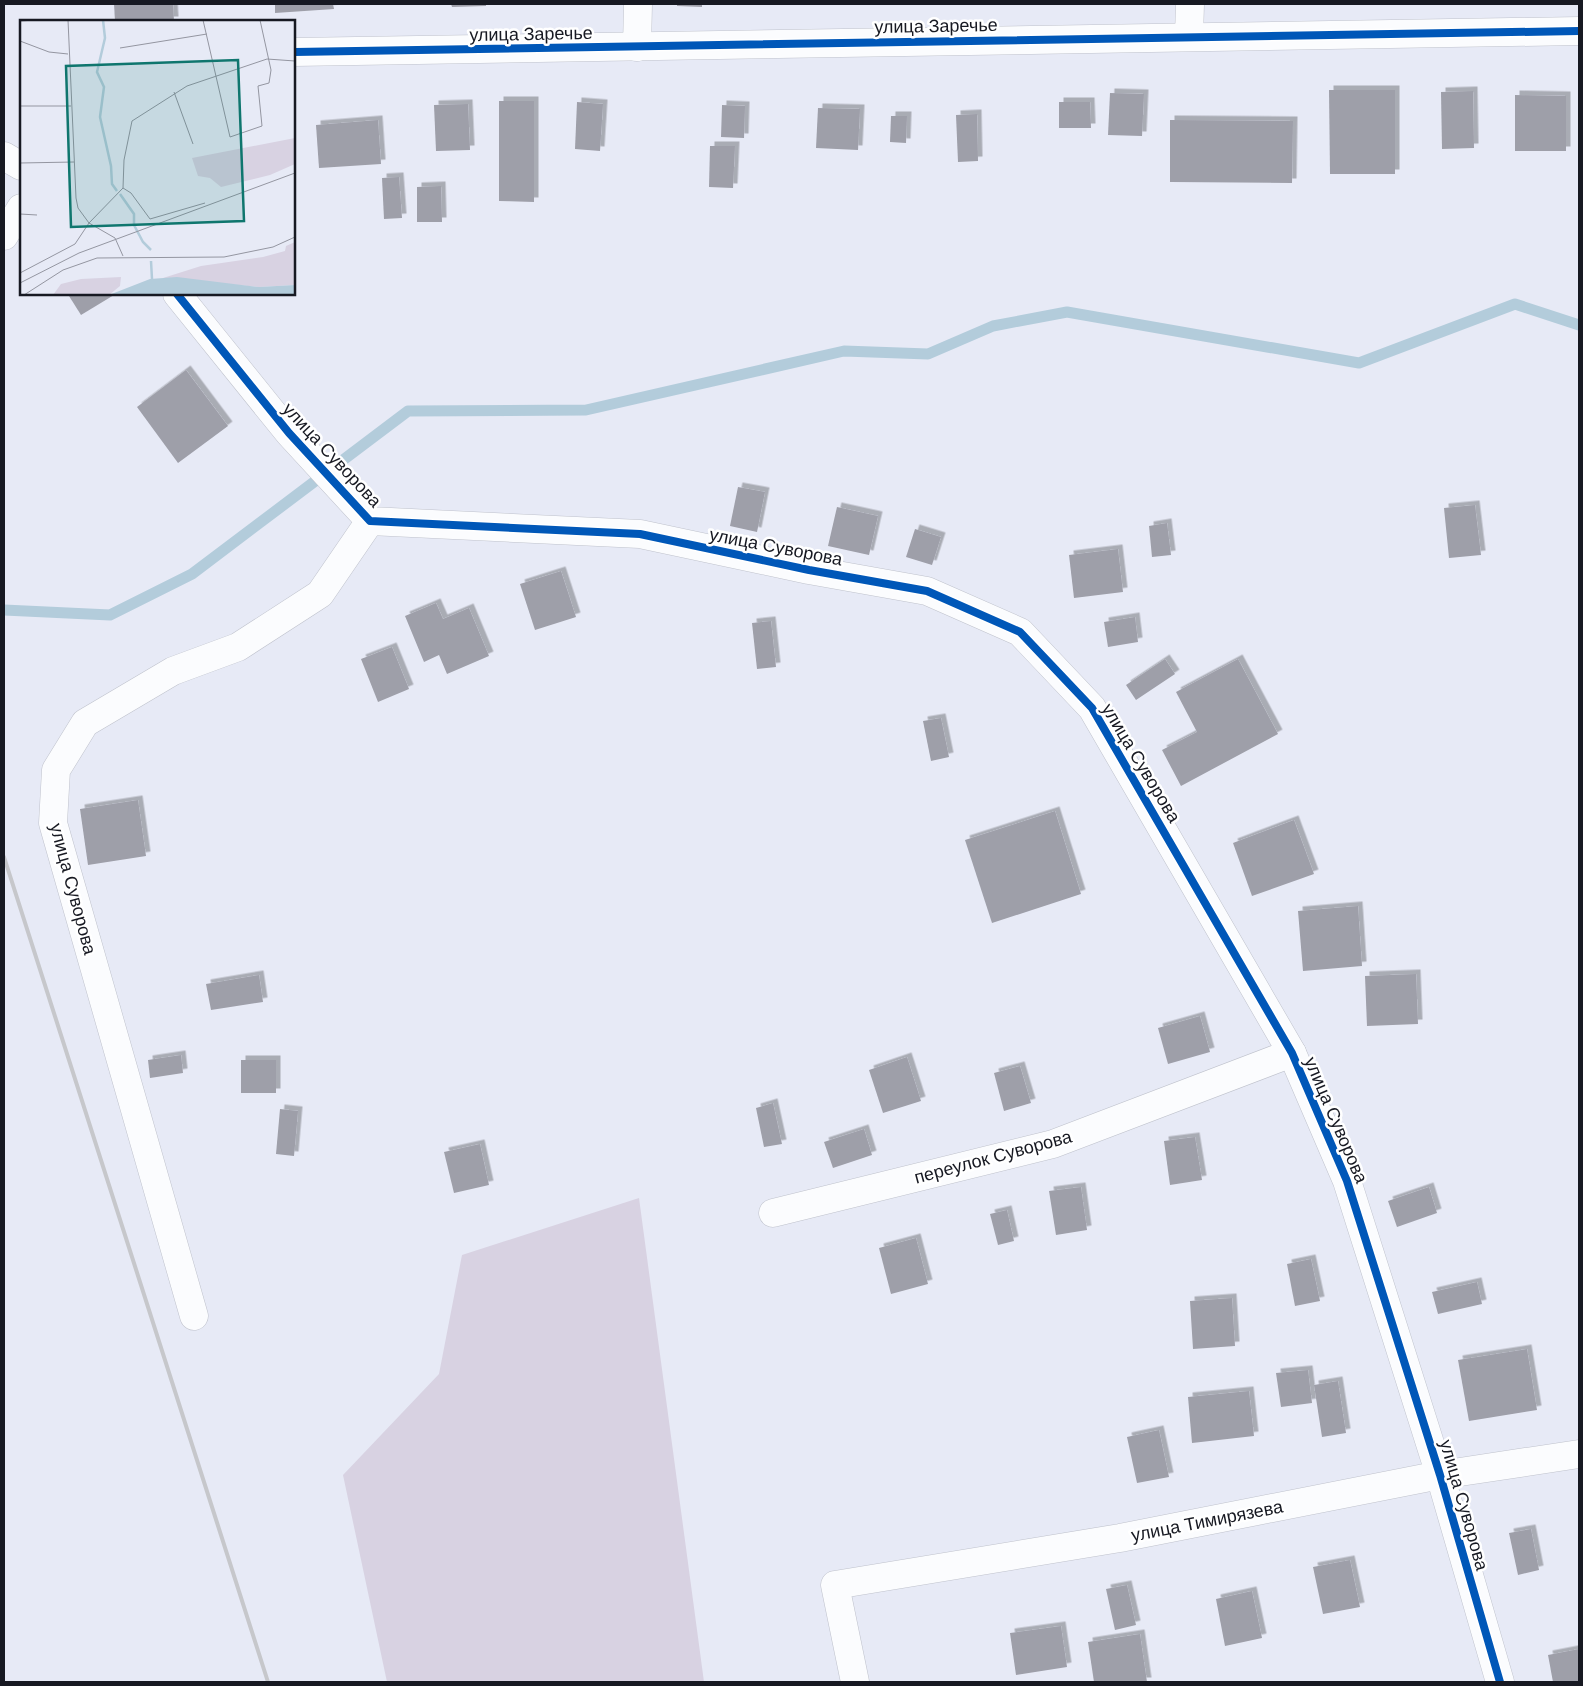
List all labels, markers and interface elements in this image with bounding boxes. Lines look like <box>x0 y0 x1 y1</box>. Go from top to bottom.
street label: улица Заречье <box>874 13 998 39</box>
inset map <box>20 20 295 295</box>
street label: улица Заречье <box>469 21 593 47</box>
street label: улица Суворова <box>277 397 387 513</box>
street label: улица Суворова <box>707 522 846 572</box>
street label: улица Суворова <box>1096 699 1187 828</box>
street label: улица Суворова <box>44 821 102 958</box>
street label: улица Суворова <box>1299 1053 1374 1188</box>
street label: переулок Суворова <box>911 1124 1075 1190</box>
street label: улица Суворова <box>1434 1437 1494 1574</box>
street label: улица Тимирязева <box>1129 1494 1286 1547</box>

